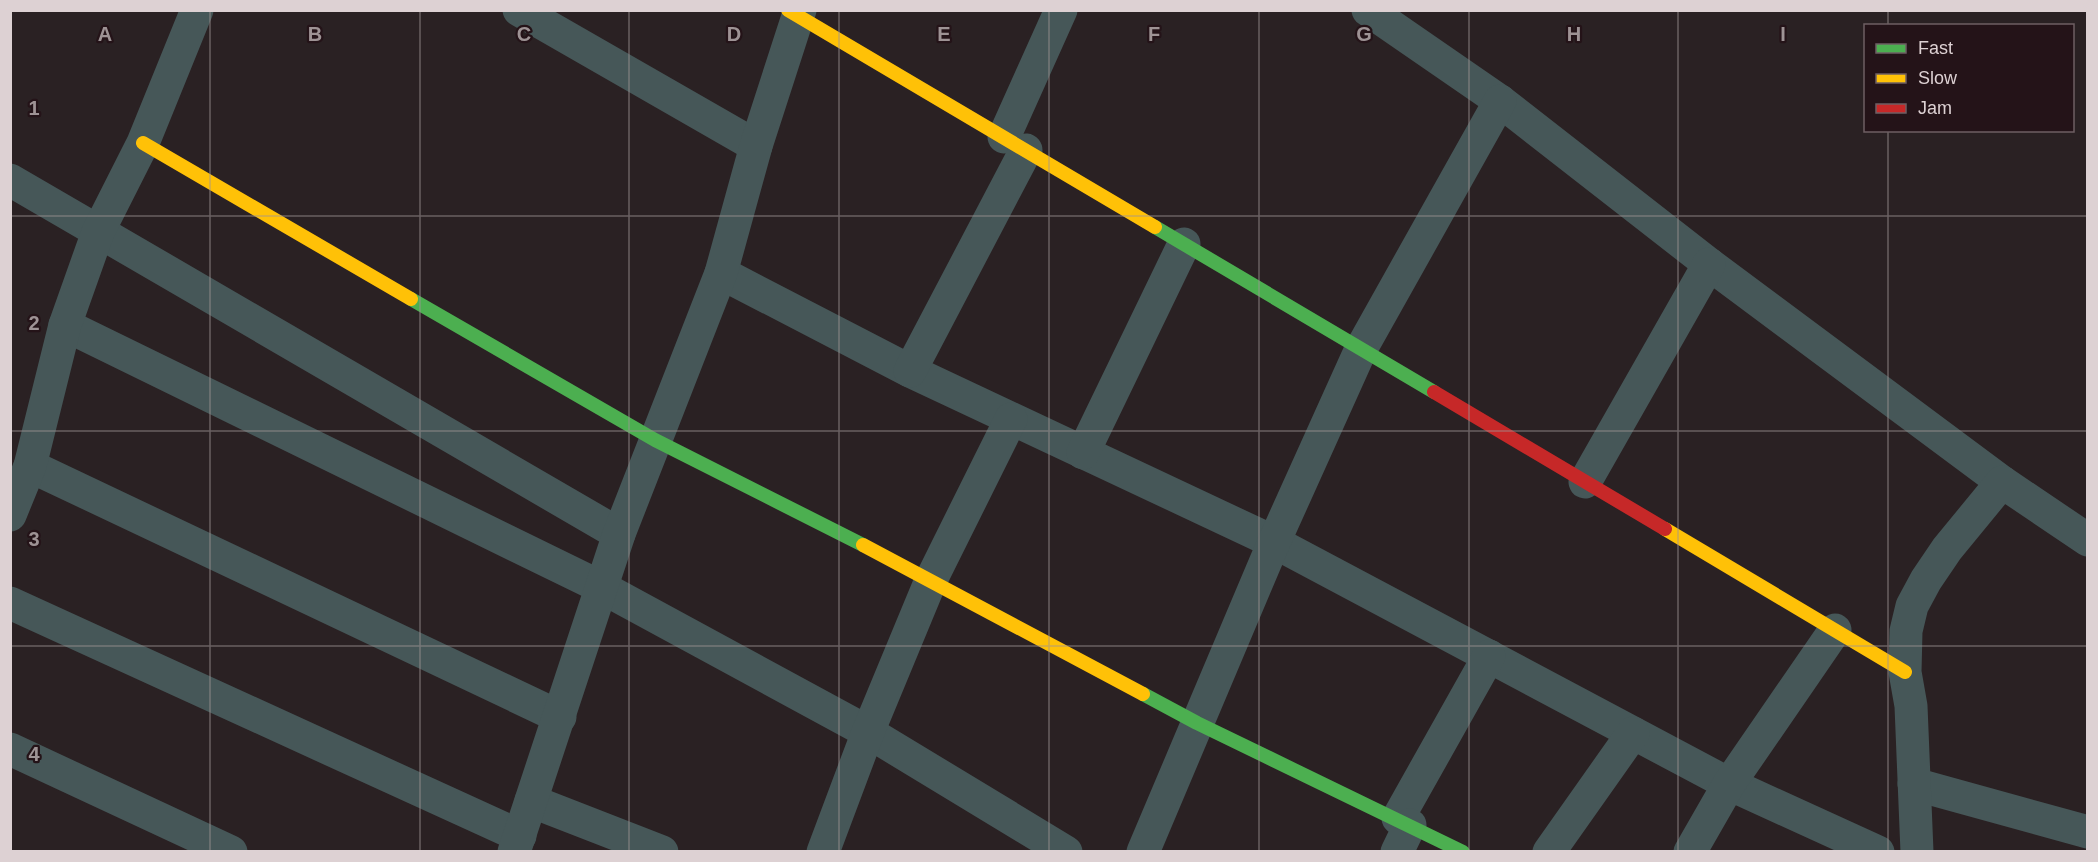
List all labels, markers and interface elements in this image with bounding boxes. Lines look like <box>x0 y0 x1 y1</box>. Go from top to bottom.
text: A <box>98 23 112 45</box>
text: B <box>308 23 322 45</box>
text: C <box>517 23 531 45</box>
text: D <box>727 23 741 45</box>
text: E <box>937 23 951 45</box>
text: F <box>1148 23 1160 45</box>
text: G <box>1356 23 1372 45</box>
text: H <box>1567 23 1581 45</box>
text: I <box>1780 23 1786 45</box>
legend <box>1864 24 2074 132</box>
text: Fast <box>1918 38 1953 58</box>
text: Slow <box>1918 68 1958 88</box>
text: 1 <box>28 97 40 119</box>
text: Jam <box>1918 98 1952 118</box>
text: 2 <box>28 312 40 334</box>
text: 3 <box>28 528 40 550</box>
text: 4 <box>28 743 40 765</box>

